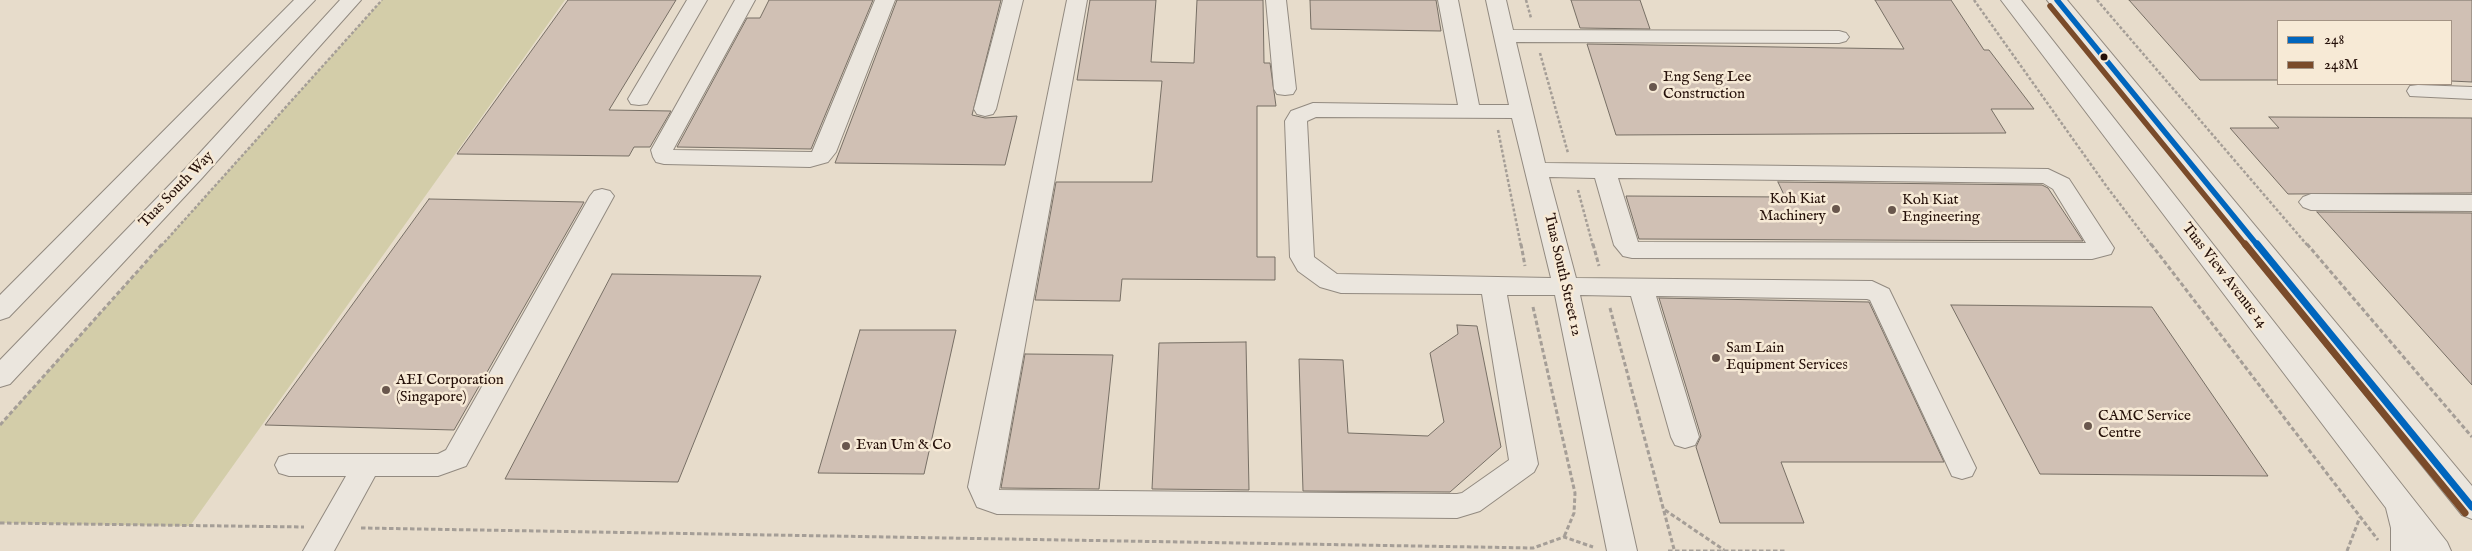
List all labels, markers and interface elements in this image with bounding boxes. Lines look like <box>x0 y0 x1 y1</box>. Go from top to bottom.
legend <box>2277 20 2452 85</box>
text: 248 <box>2324 30 2344 49</box>
unlabelled marker <box>2099 52 2109 62</box>
text: 248M <box>2324 55 2358 74</box>
place label: Eng Seng Lee Construction <box>1663 69 1751 104</box>
marker: Eng Seng Lee Construction <box>1647 81 1659 93</box>
street label: Tuas South Way <box>136 148 218 232</box>
place label: Koh Kiat Machinery <box>1759 191 1826 226</box>
place label: Koh Kiat Engineering <box>1902 192 1980 227</box>
marker: Koh Kiat Machinery <box>1830 203 1842 215</box>
marker: Koh Kiat Engineering <box>1886 204 1898 216</box>
street label: Tuas South Street 12 <box>1539 212 1585 338</box>
street label: Tuas View Avenue 14 <box>2177 220 2271 332</box>
place label: Sam Lain Equipment Services <box>1726 340 1848 375</box>
marker: Sam Lain Equipment Services <box>1710 352 1722 364</box>
place label: AEI Corporation (Singapore) <box>396 372 504 407</box>
marker: AEI Corporation (Singapore) <box>380 384 392 396</box>
place label: CAMC Service Centre <box>2098 408 2191 443</box>
marker: CAMC Service Centre <box>2082 420 2094 432</box>
place label: Evan Um & Co <box>856 437 951 455</box>
marker: Evan Um & Co <box>840 440 852 452</box>

